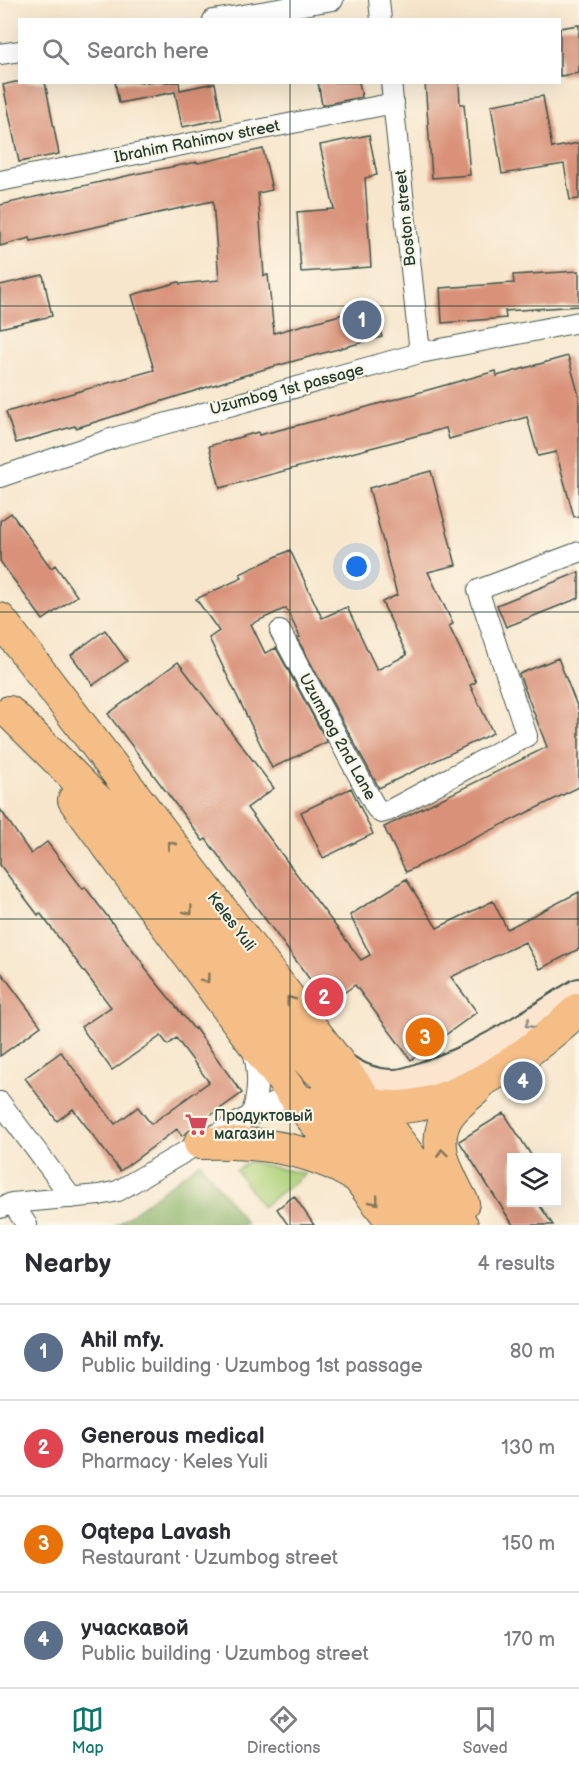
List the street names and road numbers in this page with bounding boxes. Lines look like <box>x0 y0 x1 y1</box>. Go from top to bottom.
street label: Ibrahim Rahimov street <box>113 117 281 167</box>
street label: Boston street <box>391 169 421 267</box>
street label: Uzumbog 1st passage <box>208 360 367 420</box>
street label: Uzumbog 2nd Lane <box>294 670 380 804</box>
street label: Keles Yuli <box>203 889 259 955</box>

